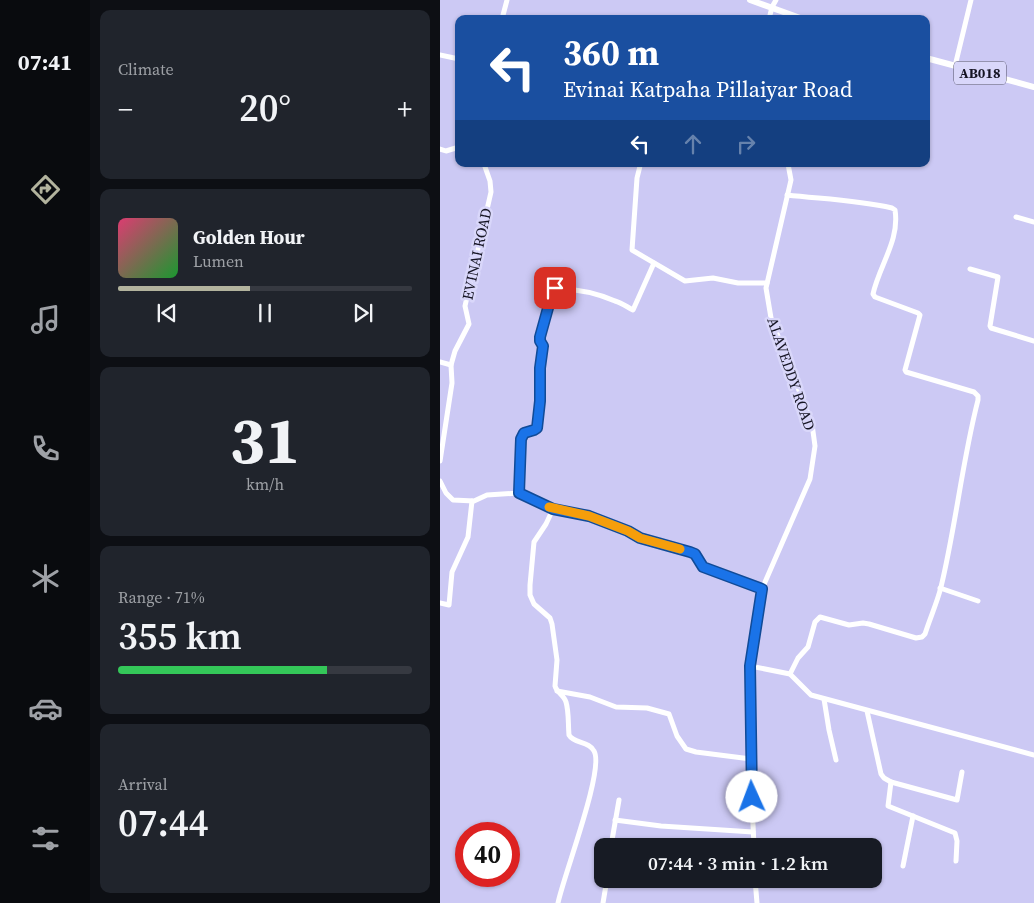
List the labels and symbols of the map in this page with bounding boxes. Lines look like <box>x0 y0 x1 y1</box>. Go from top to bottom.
road number: AB018 <box>954 62 1006 84</box>
street label: EVINAI ROAD <box>456 206 497 302</box>
pin <box>534 267 576 309</box>
street label: ALAVEDDY ROAD <box>762 314 821 433</box>
position arrow <box>725 770 777 822</box>
speed limit sign: 40 <box>455 822 520 887</box>

